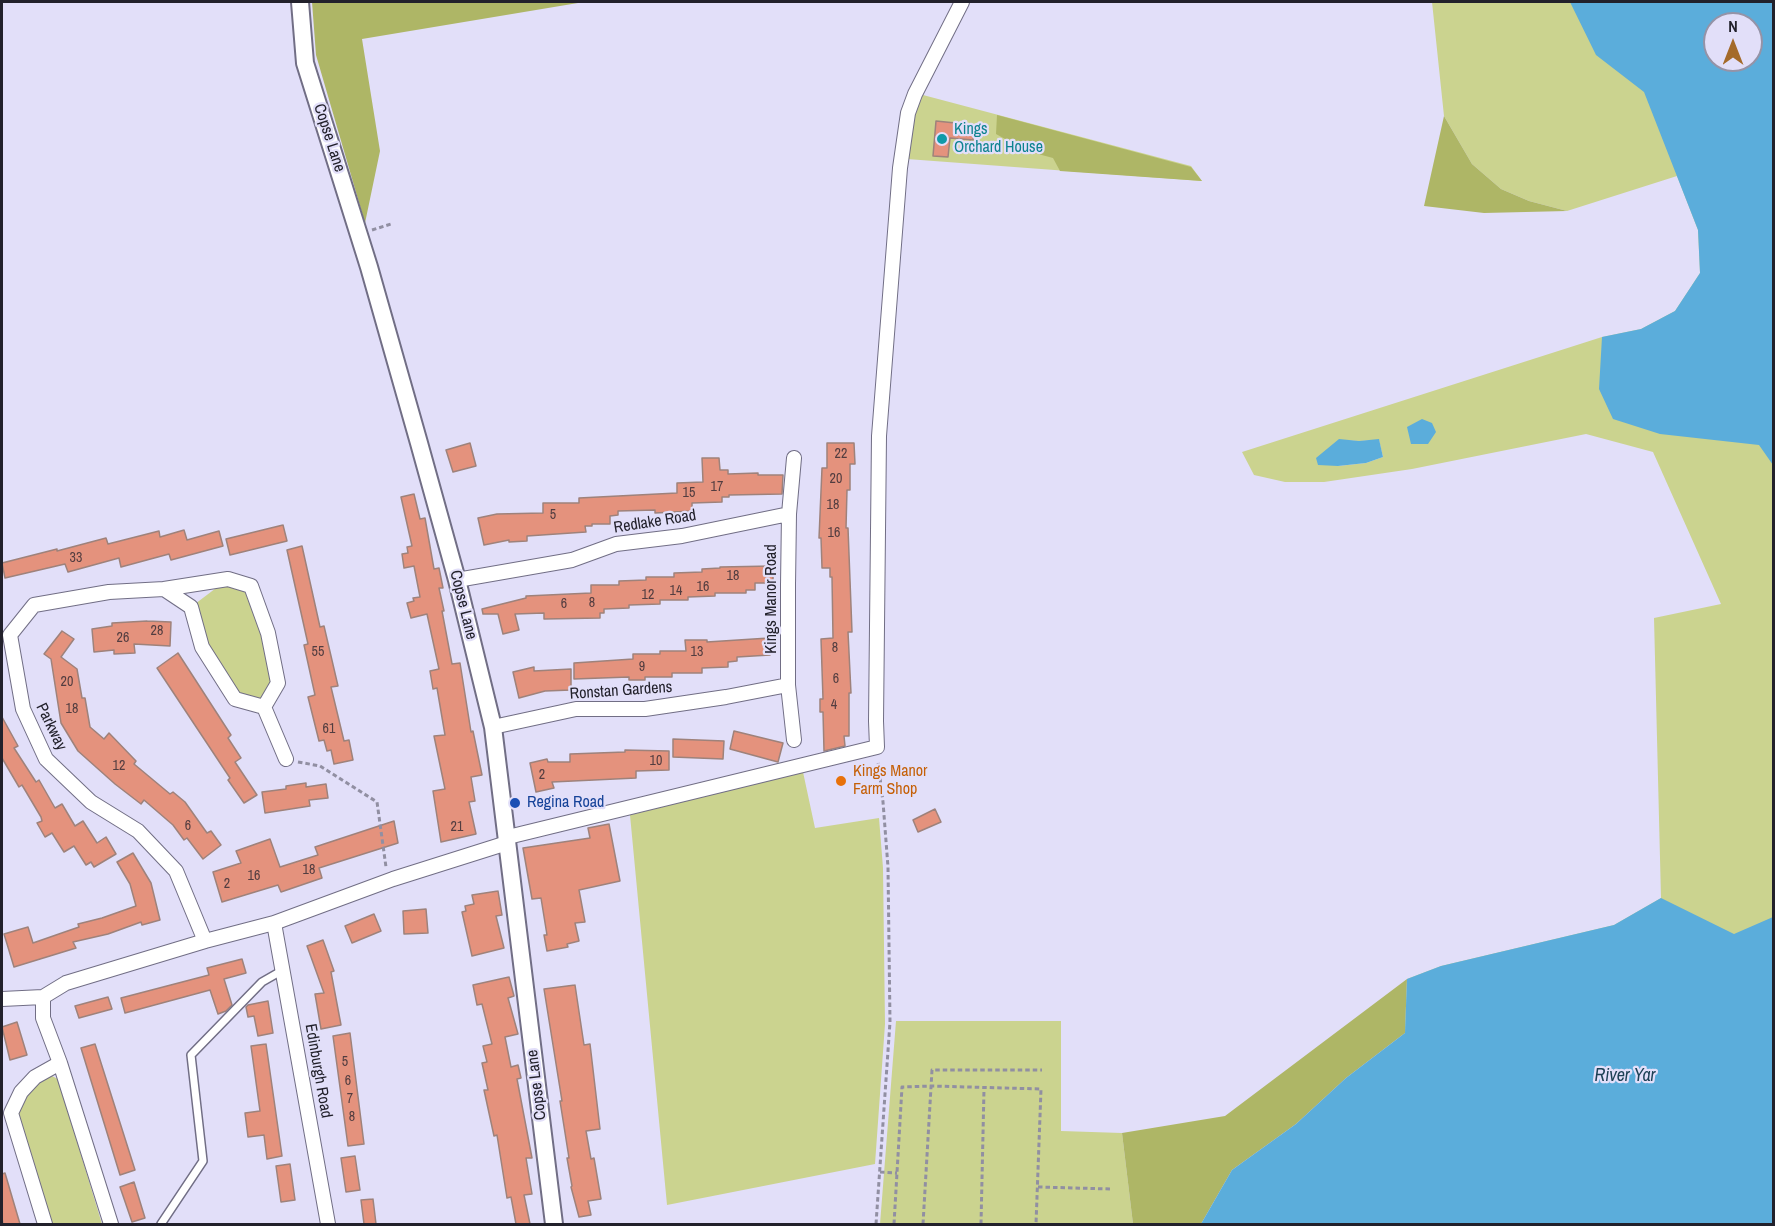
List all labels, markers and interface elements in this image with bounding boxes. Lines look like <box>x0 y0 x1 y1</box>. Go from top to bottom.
north arrow <box>1703 12 1763 72</box>
text: N <box>1728 15 1738 37</box>
street label: Copse Lane <box>309 101 349 175</box>
place label: Kings Orchard House <box>954 120 1043 158</box>
marker: Kings Orchard House <box>935 132 949 146</box>
house number: 22 <box>835 446 847 462</box>
house number: 20 <box>830 471 842 487</box>
house number: 17 <box>711 479 723 495</box>
house number: 15 <box>683 485 695 501</box>
house number: 18 <box>827 497 839 513</box>
street label: Redlake Road <box>612 506 698 538</box>
house number: 5 <box>550 507 556 523</box>
house number: 16 <box>828 525 840 541</box>
street label: Kings Manor Road <box>762 544 782 654</box>
house number: 33 <box>70 550 82 566</box>
street label: Copse Lane <box>445 568 481 642</box>
house number: 18 <box>727 568 739 584</box>
house number: 16 <box>697 579 709 595</box>
house number: 14 <box>670 583 682 599</box>
house number: 12 <box>642 587 654 603</box>
house number: 8 <box>589 595 595 611</box>
house number: 6 <box>561 596 567 612</box>
house number: 28 <box>151 623 163 639</box>
house number: 26 <box>117 630 129 646</box>
house number: 8 <box>832 640 838 656</box>
house number: 55 <box>312 644 324 660</box>
house number: 13 <box>691 644 703 660</box>
house number: 9 <box>639 659 645 675</box>
house number: 6 <box>833 671 839 687</box>
house number: 20 <box>61 674 73 690</box>
street label: Ronstan Gardens <box>569 678 673 704</box>
house number: 4 <box>831 697 837 713</box>
street label: Parkway <box>31 700 71 754</box>
house number: 18 <box>66 701 78 717</box>
house number: 61 <box>323 721 335 737</box>
house number: 10 <box>650 753 662 769</box>
house number: 12 <box>113 758 125 774</box>
place label: Kings Manor Farm Shop <box>853 762 927 800</box>
house number: 2 <box>539 767 545 783</box>
marker: Kings Manor Farm Shop <box>834 774 848 788</box>
place label: Regina Road <box>527 793 604 813</box>
marker: Regina Road <box>508 796 522 810</box>
house number: 6 <box>185 818 191 834</box>
house number: 21 <box>451 819 463 835</box>
house number: 18 <box>303 862 315 878</box>
house number: 16 <box>248 868 260 884</box>
house number: 2 <box>224 876 230 892</box>
street label: Edinburgh Road <box>300 1022 336 1120</box>
street label: Copse Lane <box>523 1049 551 1121</box>
house number: 5 <box>342 1054 348 1070</box>
water label: River Yar <box>1594 1065 1656 1087</box>
house number: 6 <box>345 1073 351 1089</box>
house number: 7 <box>347 1091 353 1107</box>
house number: 8 <box>349 1109 355 1125</box>

